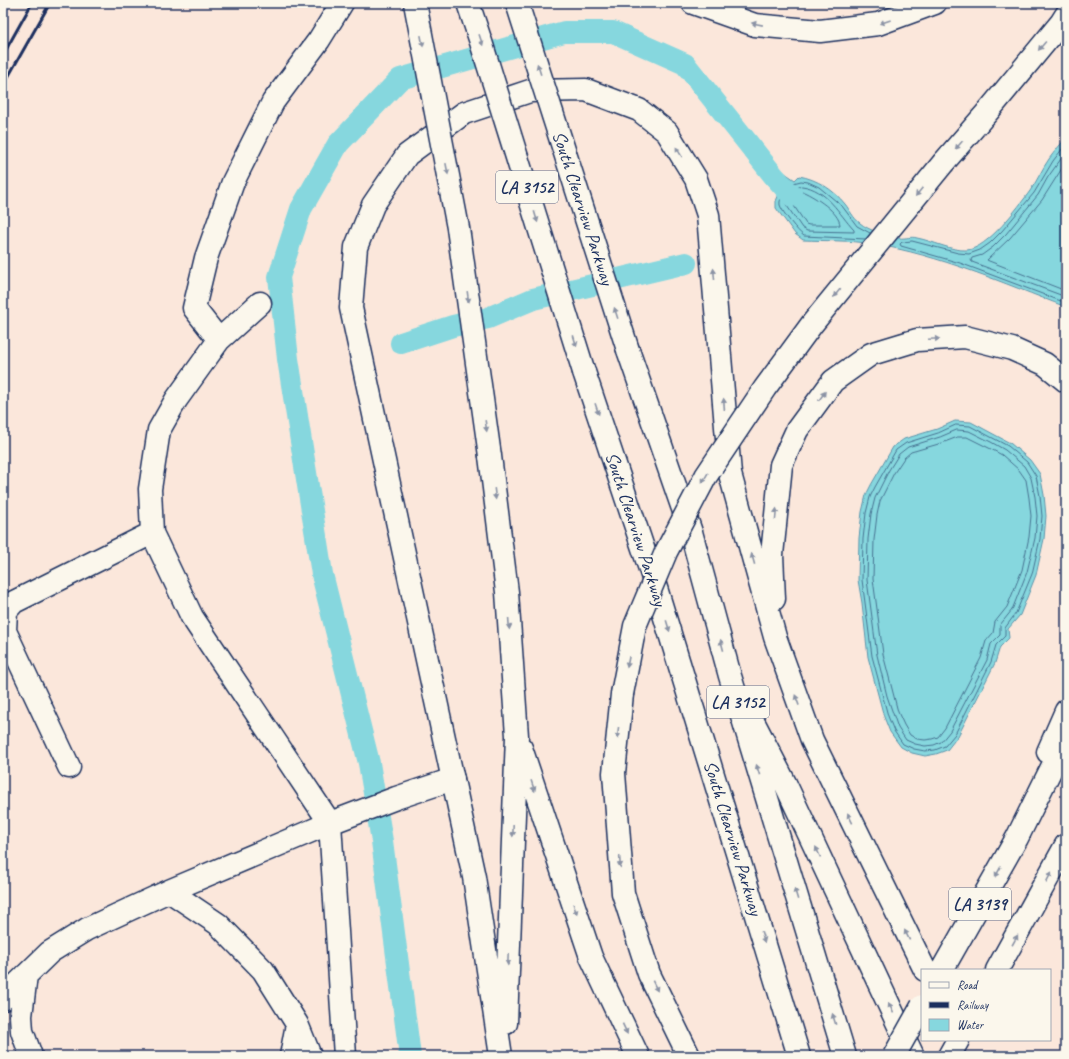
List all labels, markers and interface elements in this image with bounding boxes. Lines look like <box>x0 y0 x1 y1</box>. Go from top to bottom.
one-way arrow <box>879 19 891 25</box>
one-way arrow <box>751 21 763 27</box>
one-way arrow <box>478 34 484 46</box>
one-way arrow <box>420 35 426 47</box>
one-way arrow <box>1038 40 1047 51</box>
one-way arrow <box>536 62 542 74</box>
street label: South Clearview Parkway <box>547 128 620 289</box>
one-way arrow <box>954 140 963 150</box>
one-way arrow <box>675 147 683 157</box>
one-way arrow <box>444 163 450 175</box>
road number: LA 3152 <box>496 171 558 203</box>
one-way arrow <box>915 187 924 197</box>
one-way arrow <box>533 212 539 224</box>
one-way arrow <box>710 268 717 281</box>
one-way arrow <box>833 287 842 298</box>
one-way arrow <box>465 291 471 303</box>
one-way arrow <box>613 306 619 318</box>
one-way arrow <box>928 335 940 342</box>
one-way arrow <box>572 336 578 348</box>
one-way arrow <box>818 390 826 401</box>
one-way arrow <box>721 398 728 410</box>
one-way arrow <box>594 404 600 416</box>
one-way arrow <box>483 420 489 432</box>
street label: South Clearview Parkway <box>600 449 673 610</box>
one-way arrow <box>702 473 709 484</box>
one-way arrow <box>492 488 498 500</box>
one-way arrow <box>773 508 779 520</box>
one-way arrow <box>750 552 756 564</box>
one-way arrow <box>505 618 512 630</box>
one-way arrow <box>665 620 671 632</box>
one-way arrow <box>718 639 724 651</box>
one-way arrow <box>624 655 630 668</box>
road number: LA 3152 <box>707 686 769 718</box>
one-way arrow <box>794 693 800 705</box>
one-way arrow <box>614 726 621 739</box>
street label: South Clearview Parkway <box>698 758 768 920</box>
one-way arrow <box>755 764 761 776</box>
one-way arrow <box>531 780 537 792</box>
one-way arrow <box>847 813 853 824</box>
one-way arrow <box>510 825 516 838</box>
one-way arrow <box>815 847 821 858</box>
one-way arrow <box>617 856 624 868</box>
one-way arrow <box>994 866 1001 878</box>
one-way arrow <box>1046 871 1052 883</box>
one-way arrow <box>793 888 799 900</box>
road number: LA 3139 <box>949 888 1011 920</box>
one-way arrow <box>572 903 578 915</box>
one-way arrow <box>904 929 910 941</box>
one-way arrow <box>760 932 766 944</box>
one-way arrow <box>1011 934 1018 945</box>
one-way arrow <box>505 954 511 967</box>
legend <box>921 969 1051 1041</box>
text: Road <box>957 977 979 993</box>
one-way arrow <box>652 981 658 992</box>
text: Railway <box>957 997 989 1013</box>
one-way arrow <box>888 1002 894 1014</box>
one-way arrow <box>831 1012 837 1024</box>
text: Water <box>957 1017 985 1033</box>
one-way arrow <box>622 1023 628 1034</box>

